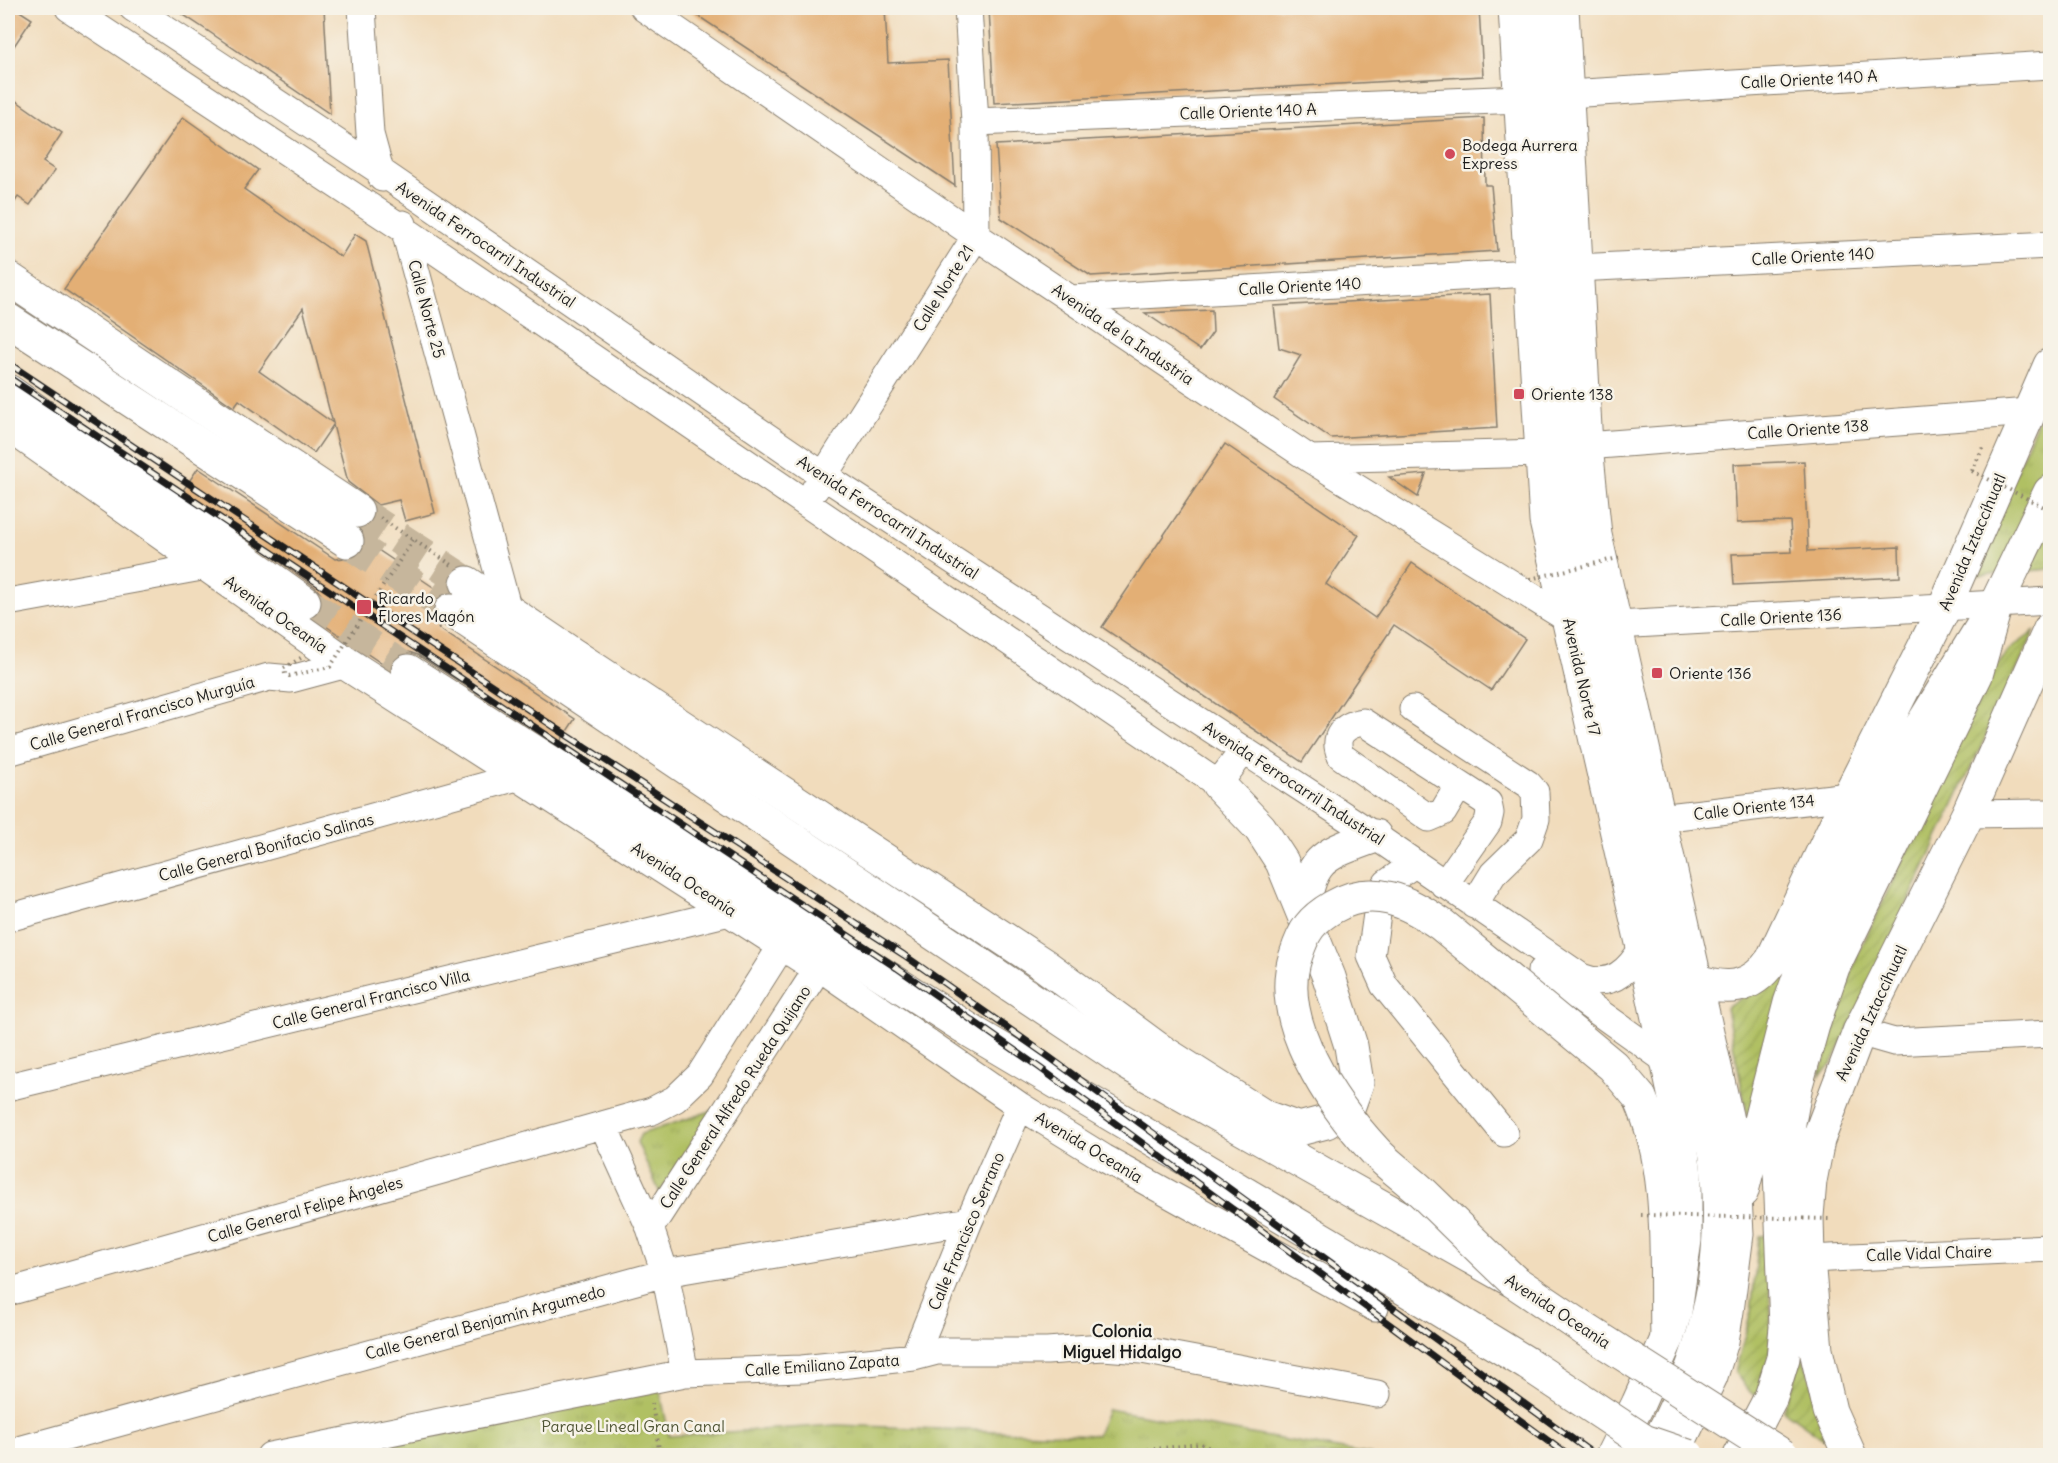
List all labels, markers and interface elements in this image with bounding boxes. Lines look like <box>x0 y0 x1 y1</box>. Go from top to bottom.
street label: Calle Oriente 140 A <box>1740 65 1878 93</box>
street label: Calle Oriente 140 A <box>1179 99 1317 123</box>
place label: Bodega Aurrera Express <box>1462 135 1578 173</box>
marker: Bodega Aurrera Express <box>1443 147 1457 161</box>
street label: Avenida Ferrocarril Industrial <box>393 176 579 312</box>
street label: Calle Norte 21 <box>908 241 978 335</box>
street label: Calle Oriente 140 <box>1751 243 1875 269</box>
street label: Calle Norte 25 <box>404 258 450 360</box>
street label: Calle Oriente 140 <box>1238 273 1362 299</box>
street label: Avenida de la Industria <box>1048 279 1198 389</box>
place label: Oriente 138 <box>1531 384 1614 404</box>
marker: Oriente 138 <box>1512 387 1526 401</box>
street label: Calle Oriente 138 <box>1747 415 1869 443</box>
street label: Avenida Ferrocarril Industrial <box>794 451 982 583</box>
street label: Avenida Iztaccíhuatl <box>1934 470 2010 614</box>
street label: Avenida Oceanía <box>220 571 332 657</box>
place label: Ricardo Flores Magón <box>378 588 475 626</box>
marker: Ricardo Flores Magón <box>355 598 373 616</box>
street label: Calle Oriente 136 <box>1720 604 1842 630</box>
street label: Avenida Norte 17 <box>1559 616 1605 738</box>
place label: Oriente 136 <box>1669 663 1752 683</box>
marker: Oriente 136 <box>1650 666 1664 680</box>
street label: Calle General Francisco Murguía <box>27 671 257 755</box>
street label: Avenida Ferrocarril Industrial <box>1200 717 1388 849</box>
street label: Calle Oriente 134 <box>1692 790 1816 824</box>
street label: Calle General Bonifacio Salinas <box>156 809 376 885</box>
street label: Avenida Oceanía <box>627 837 741 921</box>
street label: Avenida Iztaccíhuatl <box>1831 942 1911 1084</box>
street label: Calle General Francisco Villa <box>270 965 472 1033</box>
street label: Calle General Alfredo Rueda Quijano <box>655 982 815 1212</box>
street label: Avenida Oceanía <box>1032 1107 1146 1187</box>
street label: Calle Francisco Serrano <box>924 1149 1008 1313</box>
street label: Calle General Felipe Ángeles <box>205 1172 405 1246</box>
street label: Calle Vidal Chaire <box>1866 1241 1992 1265</box>
street label: Avenida Oceanía <box>1501 1269 1615 1353</box>
street label: Calle General Benjamín Argumedo <box>363 1280 607 1364</box>
district label: Colonia Miguel Hidalgo <box>1062 1319 1182 1363</box>
street label: Calle Emiliano Zapata <box>744 1350 900 1380</box>
park label: Parque Lineal Gran Canal <box>541 1416 725 1436</box>

